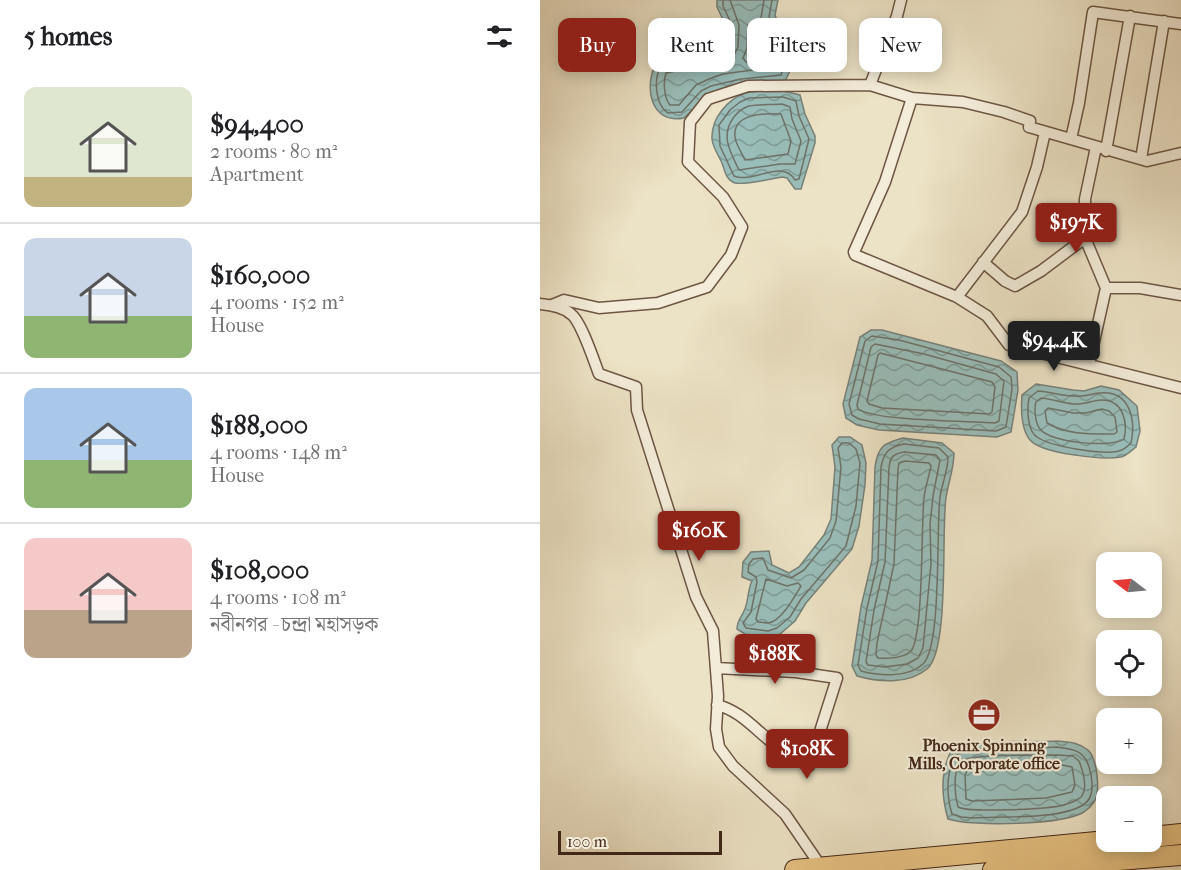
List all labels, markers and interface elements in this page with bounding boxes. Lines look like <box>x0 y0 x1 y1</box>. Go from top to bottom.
chip: Buy <box>558 18 636 72</box>
chip: Rent <box>648 18 735 72</box>
chip: Filters <box>747 18 847 72</box>
chip: New <box>859 18 942 72</box>
icon: filters <box>483 20 516 53</box>
text: 5 homes <box>24 21 112 52</box>
text: $94,400 <box>210 109 304 140</box>
icon: home <box>72 111 144 183</box>
text: 2 rooms · 80 m² <box>210 140 337 163</box>
text: Apartment <box>210 163 304 186</box>
pin: $197K <box>1034 203 1118 254</box>
text: $197K <box>1050 211 1102 234</box>
text: $160,000 <box>210 260 310 291</box>
icon: home <box>72 262 144 334</box>
text: 4 rooms · 152 m² <box>210 291 344 314</box>
text: House <box>210 314 264 337</box>
pin: $94.4K <box>1005 321 1103 372</box>
text: $94.4K <box>1022 329 1086 352</box>
text: $188,000 <box>210 410 308 441</box>
icon: home <box>72 412 144 484</box>
text: 4 rooms · 148 m² <box>210 441 347 464</box>
text: House <box>210 464 264 487</box>
pin: $160K <box>657 511 741 562</box>
text: $160K <box>672 519 726 542</box>
north arrow <box>1096 552 1162 618</box>
map controls <box>1096 552 1162 852</box>
text: $108,000 <box>210 555 309 586</box>
icon: home <box>72 562 144 634</box>
text: 4 rooms · 108 m² <box>210 586 346 609</box>
text: নবীনগর - চন্দ্রা মহাসড়ক <box>210 613 378 636</box>
button: locate <box>1096 630 1162 696</box>
pin: $188K <box>733 634 817 685</box>
text: $188K <box>749 642 801 665</box>
office icon: Phoenix Spinning Mills, Corporate office <box>966 697 1002 733</box>
button: + <box>1096 708 1162 774</box>
pin: $108K <box>765 729 849 780</box>
place label: Phoenix Spinning Mills, Corporate office <box>907 736 1060 774</box>
text: $108K <box>780 737 834 760</box>
button: − <box>1096 786 1162 852</box>
scale bar <box>558 828 722 856</box>
text: 100 m <box>567 832 607 851</box>

